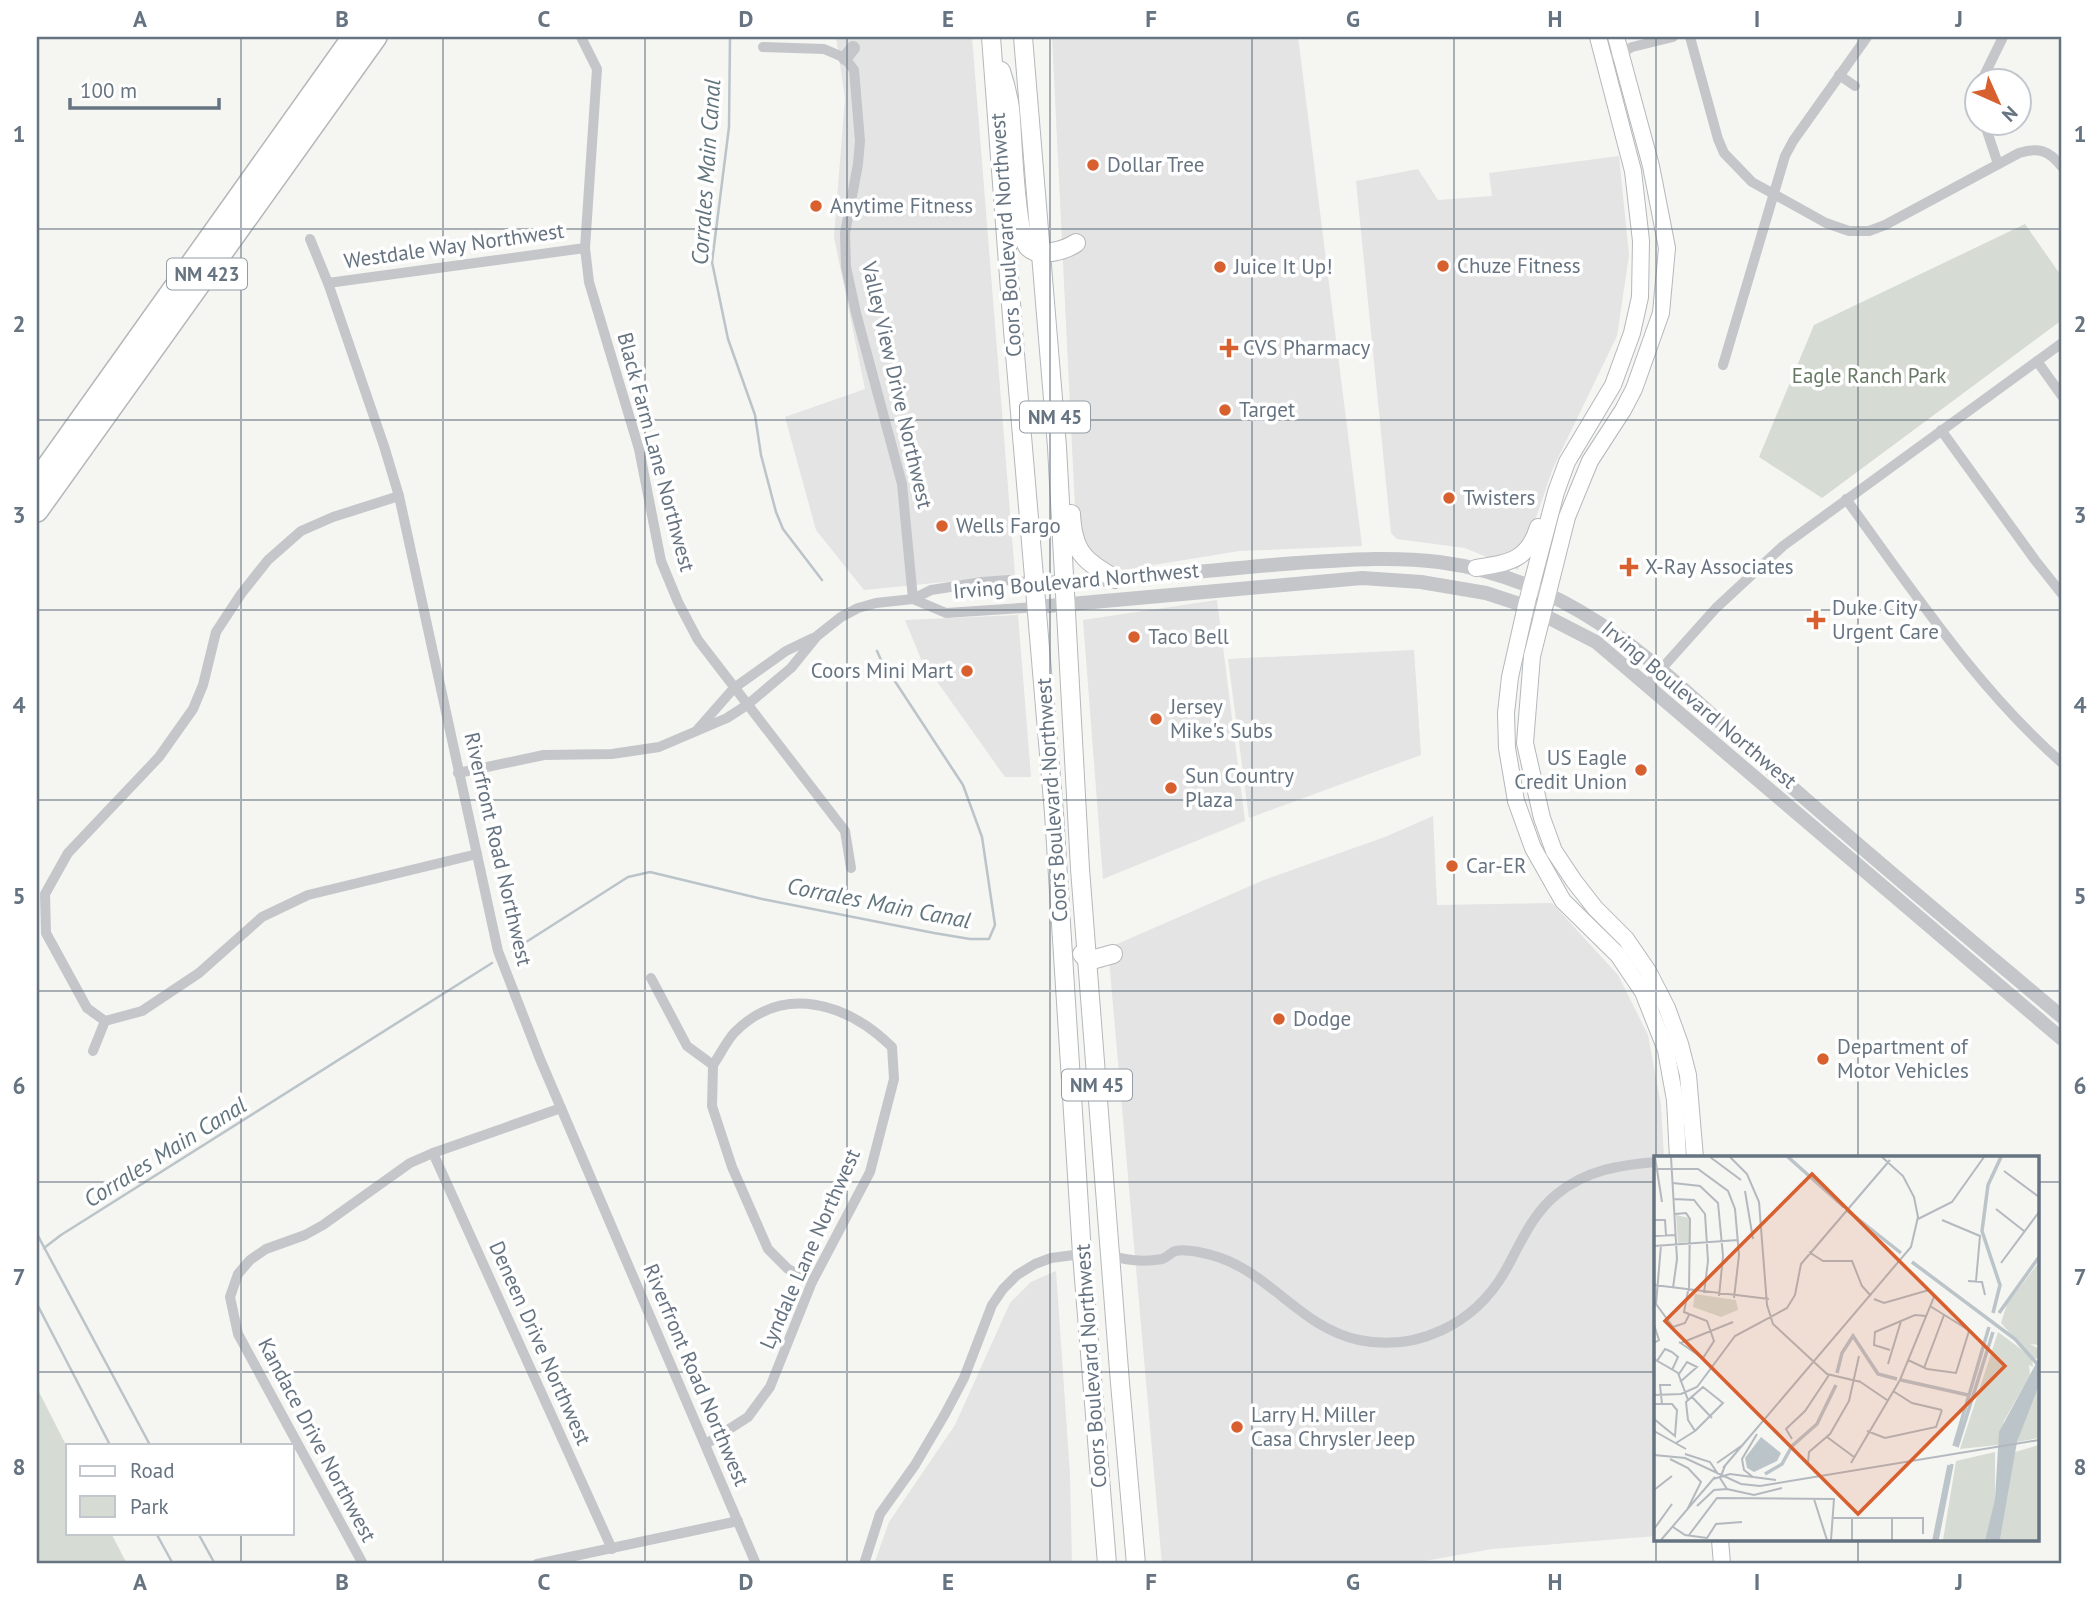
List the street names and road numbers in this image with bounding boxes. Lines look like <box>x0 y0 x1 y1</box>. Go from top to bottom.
street label: Coors Boulevard Northwest <box>983 112 1028 358</box>
street label: Westdale Way Northwest <box>342 217 566 274</box>
road number: NM 423 <box>167 258 247 290</box>
street label: Valley View Drive Northwest <box>856 258 939 511</box>
street label: Black Farm Lane Northwest <box>612 329 701 574</box>
road number: NM 45 <box>1020 402 1090 432</box>
street label: Irving Boulevard Northwest <box>952 556 1200 605</box>
street label: Irving Boulevard Northwest <box>1596 615 1803 794</box>
street label: Coors Boulevard Northwest <box>1029 677 1074 923</box>
street label: Riverfront Road Northwest <box>458 730 538 968</box>
road number: NM 45 <box>1062 1070 1132 1100</box>
street label: Lyndale Lane Northwest <box>753 1144 866 1353</box>
street label: Deneen Drive Northwest <box>483 1237 598 1449</box>
street label: Coors Boulevard Northwest <box>1068 1243 1113 1489</box>
street label: Riverfront Road Northwest <box>637 1260 756 1490</box>
street label: Kandace Drive Northwest <box>252 1333 383 1546</box>

